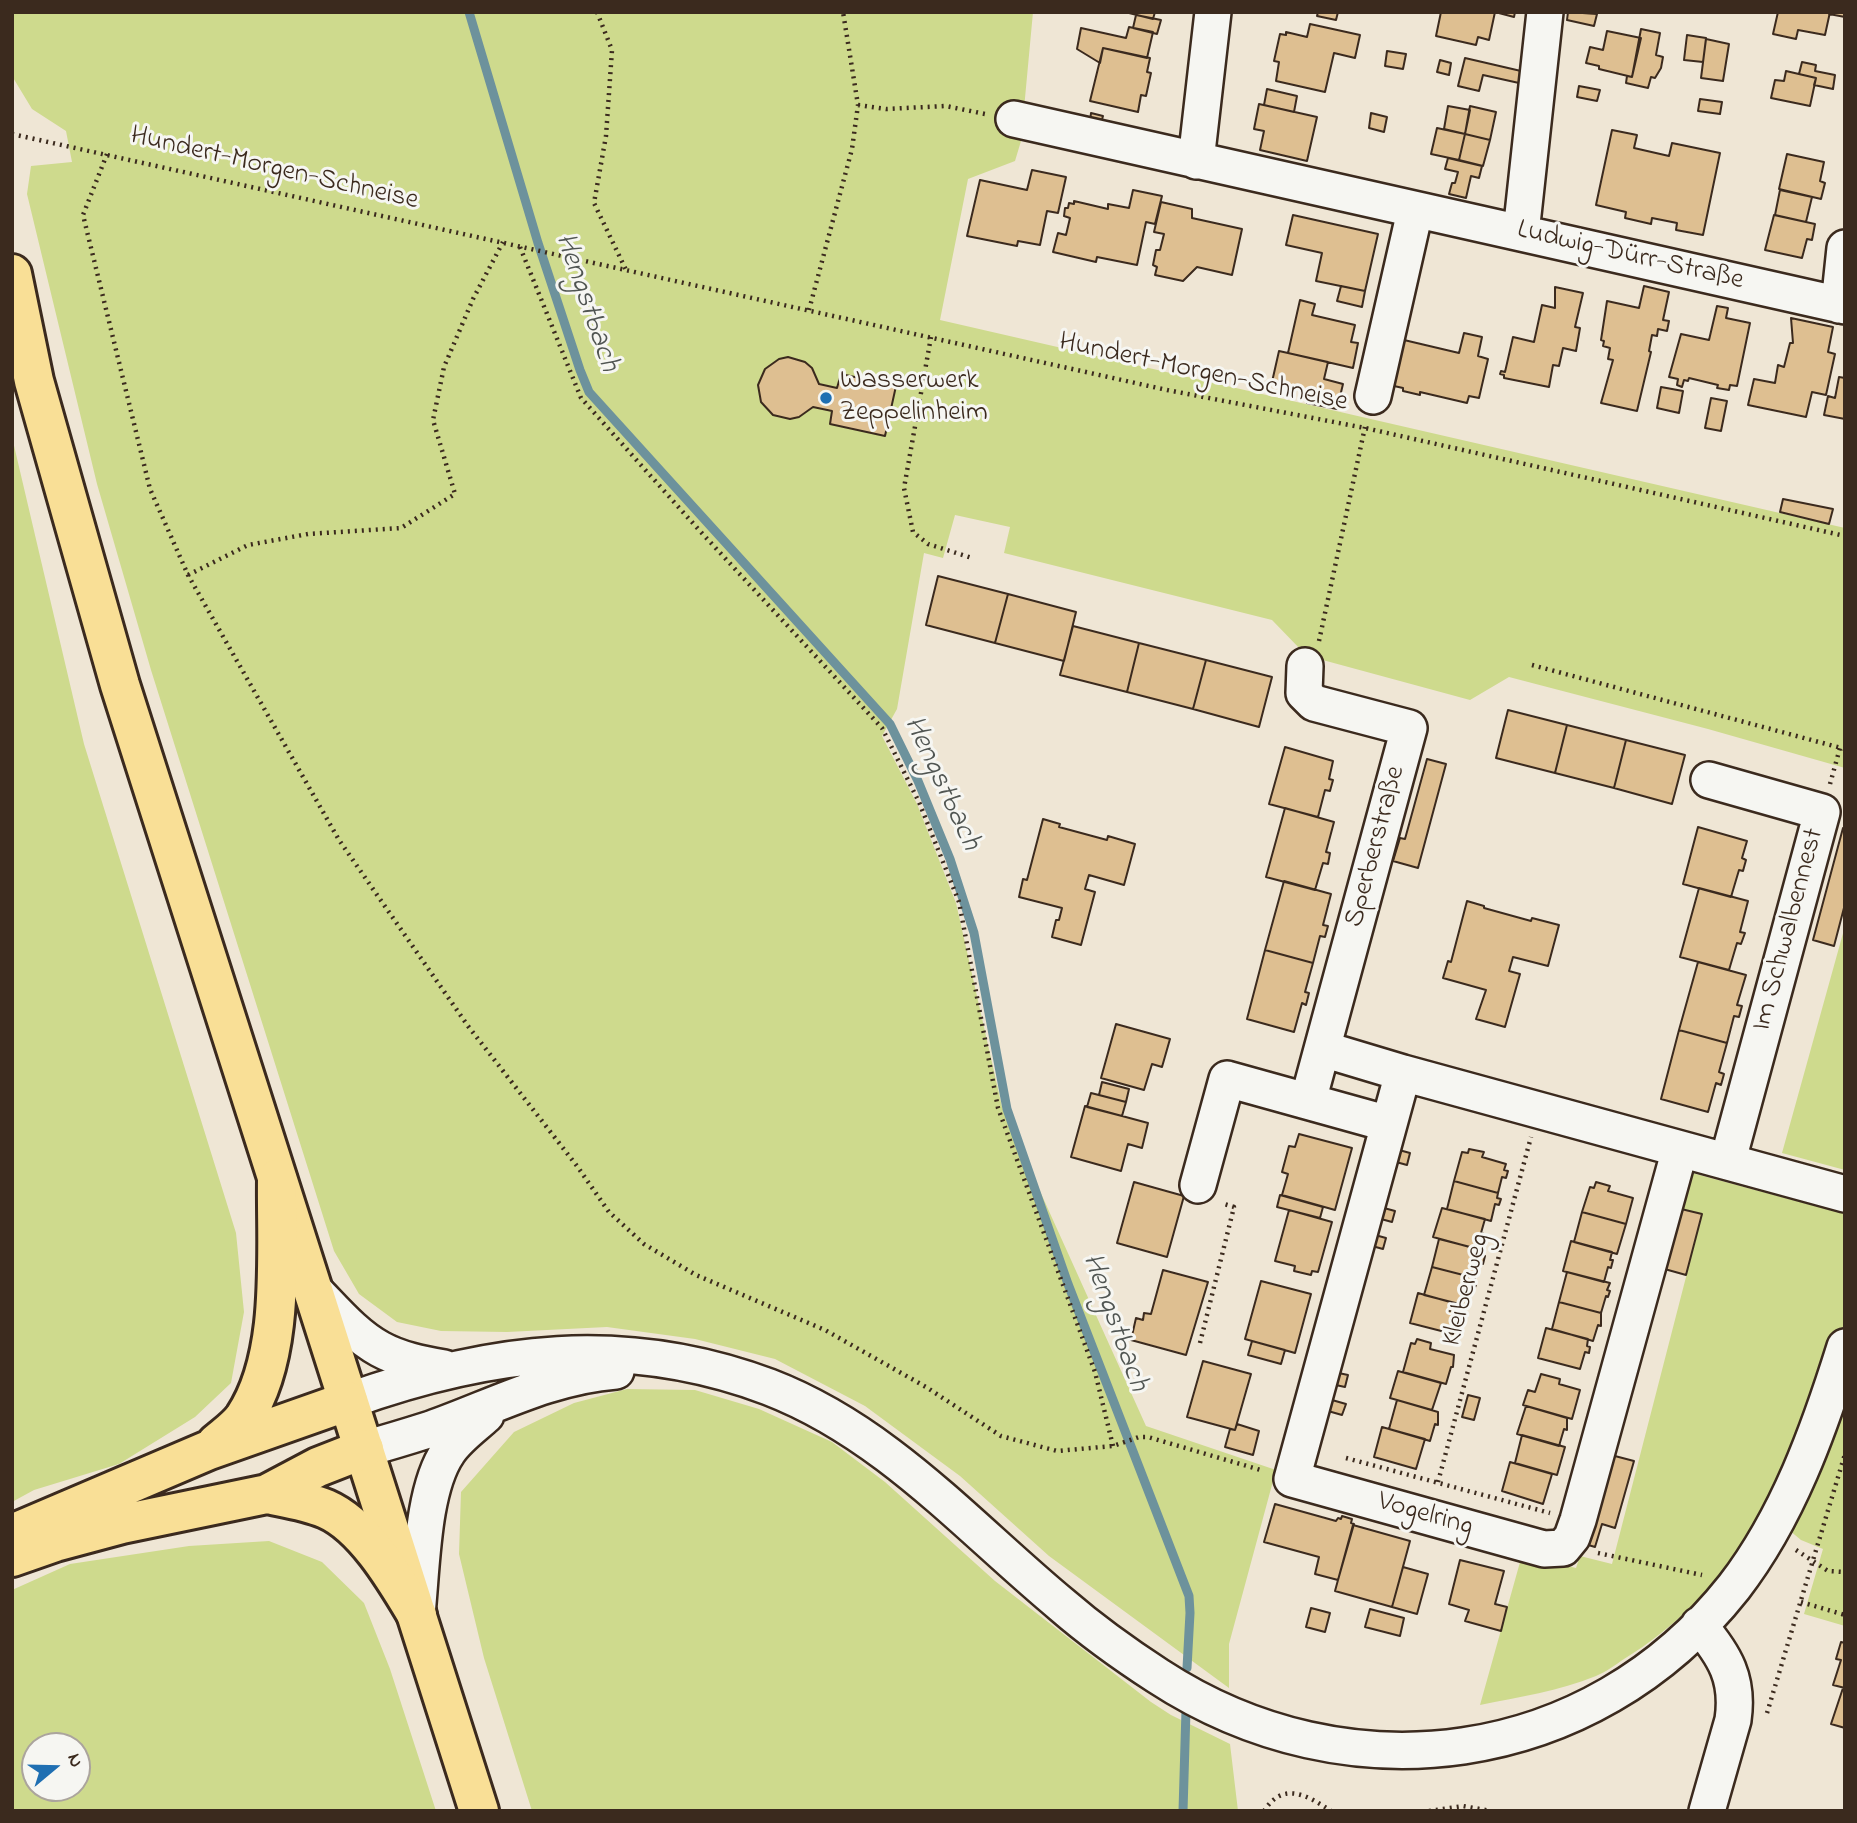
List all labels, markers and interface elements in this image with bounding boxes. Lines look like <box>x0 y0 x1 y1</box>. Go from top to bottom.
street label: Hundert-Morgen-Schneise <box>127 121 421 219</box>
street label: Ludwig-Dürr-Straße <box>1514 215 1746 299</box>
water label: Hengstbach <box>545 229 625 377</box>
street label: Hundert-Morgen-Schneise <box>1056 327 1350 421</box>
place label: Wasserwerk Zeppelinheim <box>840 365 988 431</box>
marker: Wasserwerk Zeppelinheim <box>818 390 834 406</box>
water label: Hengstbach <box>893 711 987 857</box>
street label: Sperberstraße <box>1339 763 1415 931</box>
street label: Im Schwalbennest <box>1747 825 1833 1035</box>
street label: Kleiberweg <box>1437 1230 1499 1350</box>
water label: Hengstbach <box>1071 1249 1155 1397</box>
street label: Vogelring <box>1373 1486 1477 1546</box>
north arrow <box>21 1732 91 1802</box>
text: N <box>60 1750 89 1771</box>

